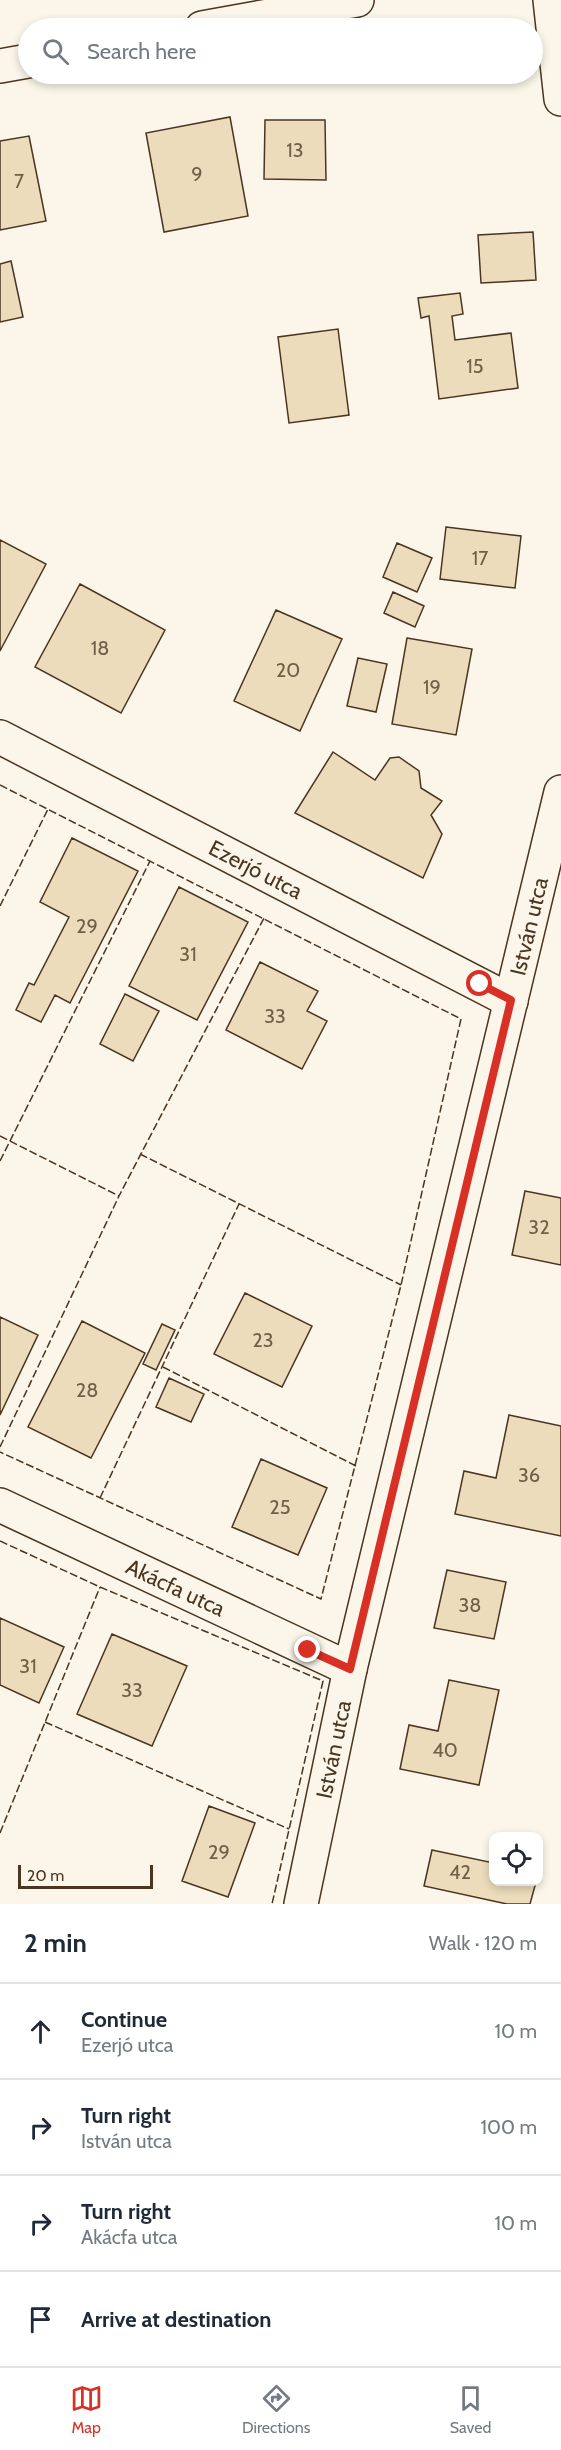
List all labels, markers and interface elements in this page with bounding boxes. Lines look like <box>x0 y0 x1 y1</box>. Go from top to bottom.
search box <box>18 18 543 84</box>
icon: search <box>39 35 72 68</box>
text: Search here <box>87 38 196 65</box>
house number: 13 <box>286 138 304 162</box>
house number: 9 <box>191 162 203 186</box>
house number: 7 <box>14 169 24 193</box>
house number: 15 <box>466 354 484 378</box>
house number: 17 <box>472 546 488 570</box>
house number: 18 <box>91 636 109 660</box>
house number: 20 <box>276 658 300 682</box>
house number: 19 <box>423 675 441 699</box>
street label: Ezerjó utca <box>204 834 307 905</box>
street label: István utca <box>504 874 554 978</box>
house number: 29 <box>76 914 98 938</box>
house number: 31 <box>179 942 197 966</box>
route start <box>466 970 492 996</box>
house number: 33 <box>264 1004 286 1028</box>
house number: 32 <box>528 1215 550 1239</box>
house number: 23 <box>252 1328 274 1352</box>
house number: 28 <box>76 1378 98 1402</box>
house number: 36 <box>518 1463 540 1487</box>
house number: 25 <box>269 1495 291 1519</box>
street label: Akácfa utca <box>122 1553 230 1623</box>
house number: 38 <box>459 1593 481 1617</box>
route end <box>294 1636 320 1662</box>
house number: 31 <box>19 1654 37 1678</box>
house number: 33 <box>121 1678 143 1702</box>
street label: István utca <box>310 1697 357 1801</box>
house number: 40 <box>432 1738 458 1762</box>
map controls <box>489 1832 543 1886</box>
button: locate <box>489 1832 543 1886</box>
house number: 29 <box>208 1840 230 1864</box>
house number: 42 <box>449 1860 471 1884</box>
scale bar <box>18 1862 153 1890</box>
text: 20 m <box>27 1866 64 1885</box>
text: 2 min <box>24 1927 87 1959</box>
text: Walk · 120 m <box>429 1931 537 1955</box>
text: Continue <box>81 2006 167 2033</box>
icon: ahead <box>24 2015 57 2048</box>
text: 10 m <box>494 2019 537 2043</box>
text: Ezerjó utca <box>81 2033 173 2057</box>
text: Turn right <box>81 2102 171 2129</box>
icon: right <box>24 2111 57 2144</box>
text: 100 m <box>481 2115 537 2139</box>
text: István utca <box>81 2129 172 2153</box>
text: Turn right <box>81 2198 171 2225</box>
icon: right <box>24 2207 57 2240</box>
text: 10 m <box>494 2211 537 2235</box>
text: Akácfa utca <box>81 2225 177 2249</box>
icon: arrive <box>24 2303 57 2336</box>
text: Arrive at destination <box>81 2306 271 2333</box>
tab: Map <box>70 2382 103 2437</box>
tab: Directions <box>242 2382 310 2437</box>
tab: Saved <box>450 2382 491 2437</box>

